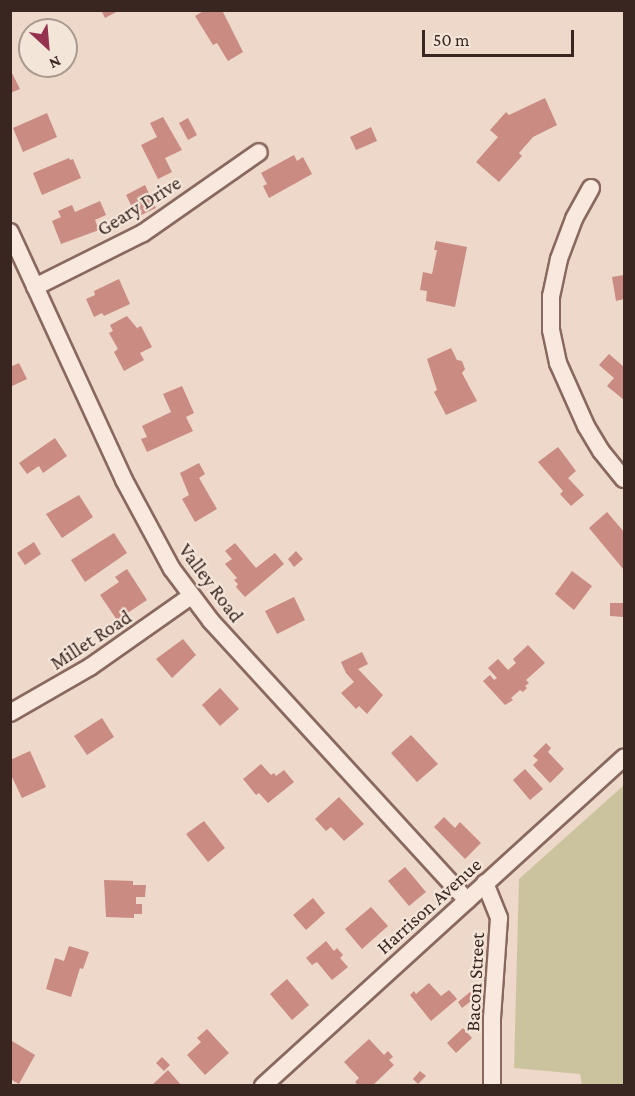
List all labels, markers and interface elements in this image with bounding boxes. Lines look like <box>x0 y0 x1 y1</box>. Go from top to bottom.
north arrow <box>18 18 78 78</box>
scale bar <box>425 18 576 56</box>
text: 50 m <box>433 30 470 50</box>
text: N <box>47 53 64 73</box>
street label: Geary Drive <box>93 171 185 241</box>
street label: Valley Road <box>174 539 248 627</box>
street label: Millet Road <box>46 605 136 675</box>
street label: Harrison Avenue <box>372 853 486 959</box>
street label: Bacon Street <box>460 932 490 1032</box>

